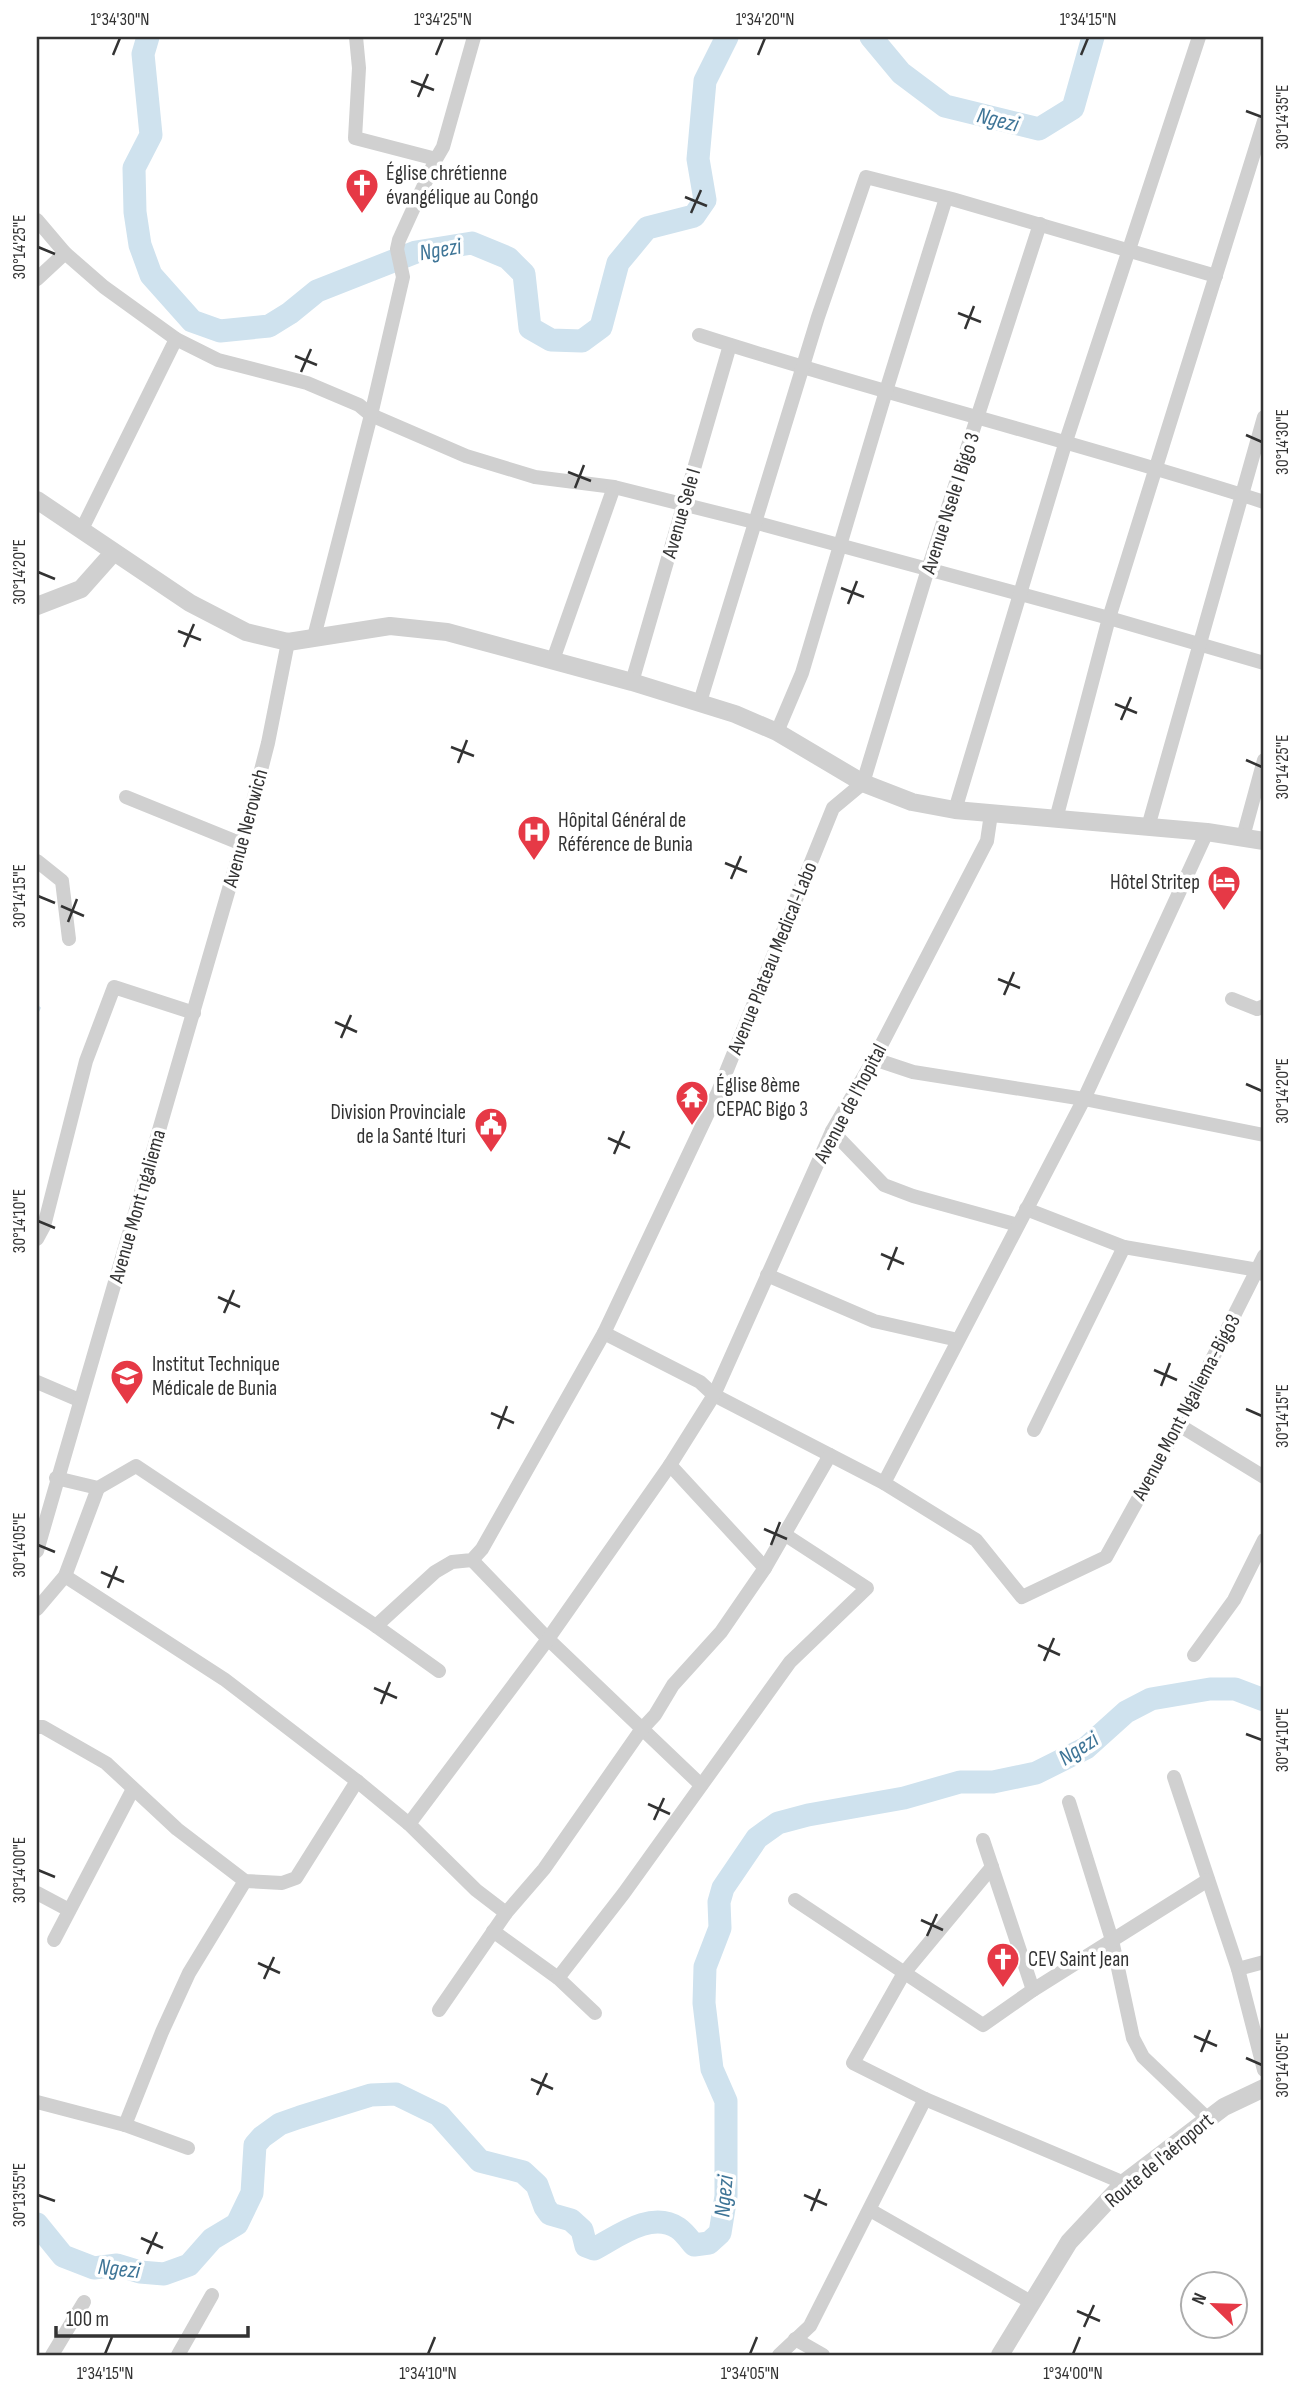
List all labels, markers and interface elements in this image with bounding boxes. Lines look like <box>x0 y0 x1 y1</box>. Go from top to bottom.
text: 1°34'30"N <box>91 9 149 30</box>
text: 1°34'25"N <box>414 9 472 30</box>
text: 1°34'20"N <box>736 9 794 30</box>
text: 1°34'15"N <box>1060 9 1116 30</box>
text: 30°14'35"E <box>1272 84 1293 150</box>
water label: Ngezi <box>974 101 1022 139</box>
place label: Église chrétienne évangélique au Congo <box>386 161 538 210</box>
church icon: Église chrétienne évangélique au Congo <box>343 166 381 215</box>
text: 30°14'25"E <box>9 215 30 279</box>
water label: Ngezi <box>417 232 464 267</box>
text: 30°14'30"E <box>1272 409 1293 475</box>
street label: Avenue Nsele I Bigo 3 <box>916 429 985 578</box>
street label: Avenue Sele I <box>657 465 706 562</box>
text: 30°14'20"E <box>9 539 30 605</box>
text: 30°14'25"E <box>1272 735 1293 799</box>
street label: Avenue Nerowich <box>217 766 273 891</box>
place label: Hôpital Général de Référence de Bunia <box>558 808 693 857</box>
hospital icon: Hôpital Général de Référence de Bunia <box>515 813 553 862</box>
street label: Avenue Plateau Medical-Labo <box>722 858 822 1059</box>
hotel icon: Hôtel Stritep <box>1205 863 1243 912</box>
text: 30°14'15"E <box>9 864 30 928</box>
place label: Hôtel Stritep <box>1110 870 1200 895</box>
street label: Avenue de l'hopital <box>808 1040 892 1168</box>
text: 30°14'20"E <box>1272 1058 1293 1124</box>
place label: Église 8ème CEPAC Bigo 3 <box>716 1073 808 1122</box>
temple icon: Église 8ème CEPAC Bigo 3 <box>673 1078 711 1127</box>
place label: Division Provinciale de la Santé Ituri <box>330 1100 466 1149</box>
public building icon: Division Provinciale de la Santé Ituri <box>472 1105 510 1154</box>
street label: Avenue Mont ngaliema <box>103 1127 171 1287</box>
text: 30°14'10"E <box>9 1189 30 1253</box>
street label: Avenue Mont Ngaliema-Bigo3 <box>1126 1310 1246 1505</box>
place label: Institut Technique Médicale de Bunia <box>152 1352 280 1401</box>
school or university icon: Institut Technique Médicale de Bunia <box>108 1357 146 1406</box>
text: 30°14'15"E <box>1272 1384 1293 1448</box>
text: 30°14'05"E <box>9 1512 30 1578</box>
text: 30°14'10"E <box>1272 1708 1293 1772</box>
water label: Ngezi <box>1053 1725 1105 1772</box>
text: 30°14'00"E <box>9 1837 30 1903</box>
church icon: CEV Saint Jean <box>984 1940 1022 1989</box>
place label: CEV Saint Jean <box>1028 1947 1129 1972</box>
text: 30°14'05"E <box>1272 2032 1293 2098</box>
street label: Route de l'aéroport <box>1100 2108 1219 2213</box>
text: 30°13'55"E <box>9 2163 30 2227</box>
water label: Ngezi <box>708 2173 740 2218</box>
water label: Ngezi <box>97 2253 142 2285</box>
north arrow <box>1178 2270 1248 2340</box>
text: N <box>1187 2290 1212 2308</box>
scale bar <box>56 2294 248 2338</box>
text: 100 m <box>66 2307 109 2332</box>
text: 1°34'15"N <box>77 2363 133 2384</box>
text: 1°34'10"N <box>399 2363 457 2384</box>
text: 1°34'05"N <box>721 2363 779 2384</box>
text: 1°34'00"N <box>1043 2363 1103 2384</box>

